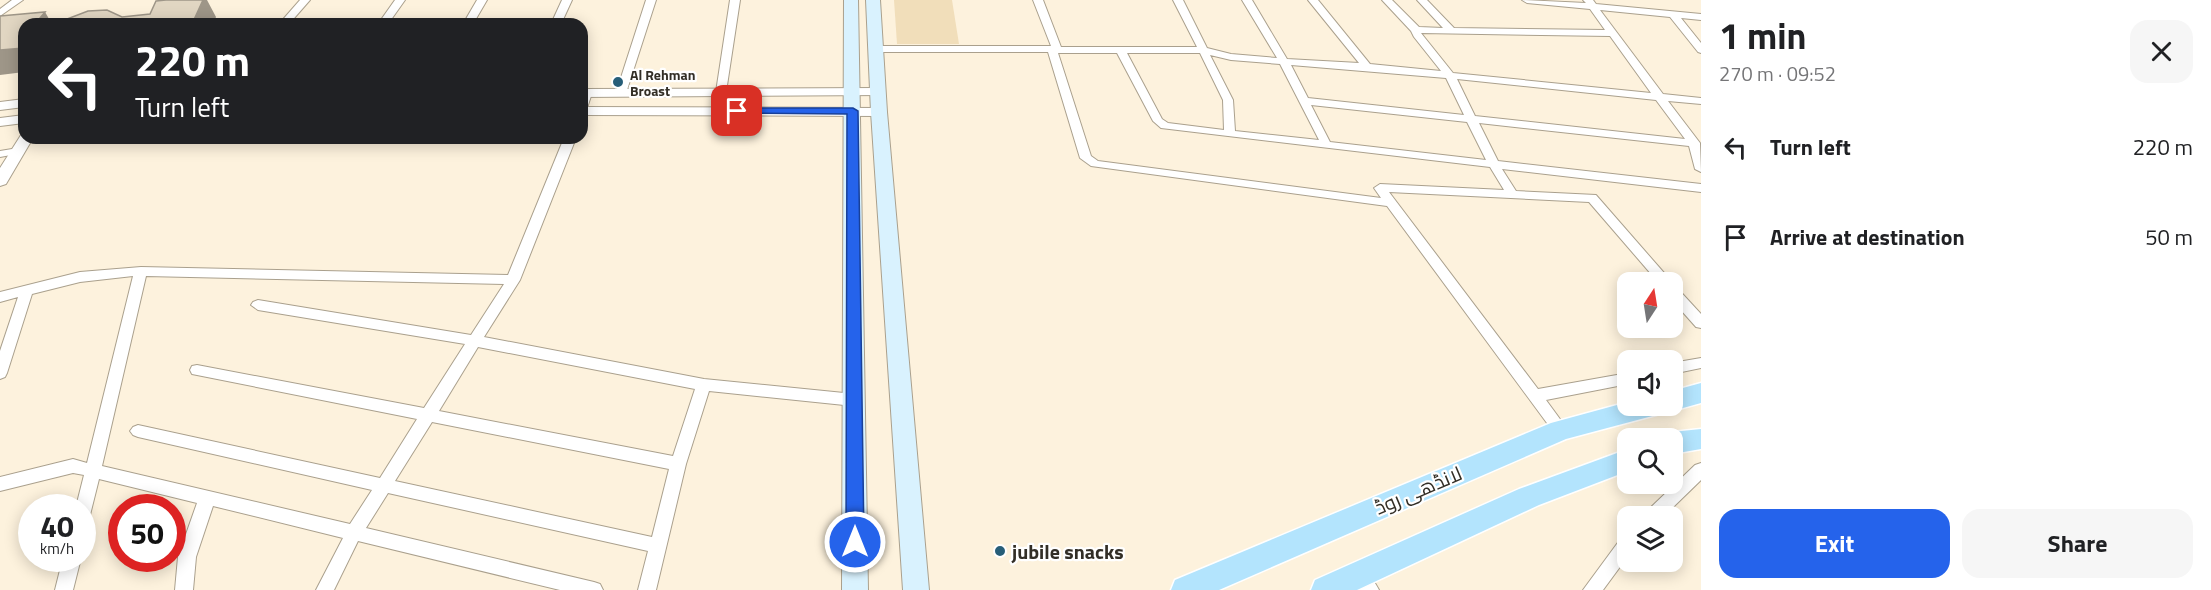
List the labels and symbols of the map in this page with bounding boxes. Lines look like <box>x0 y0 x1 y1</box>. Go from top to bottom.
place label: Al Rehman Broast <box>630 64 695 101</box>
marker: Al Rehman Broast <box>611 75 625 89</box>
pin <box>711 85 762 136</box>
north arrow <box>1617 272 1683 338</box>
street label: لانڈھی روڈ <box>1369 458 1467 522</box>
speed limit sign: 50 <box>108 494 186 572</box>
position arrow <box>823 510 887 574</box>
place label: jubile snacks <box>1011 536 1124 567</box>
marker: jubile snacks <box>993 544 1007 558</box>

